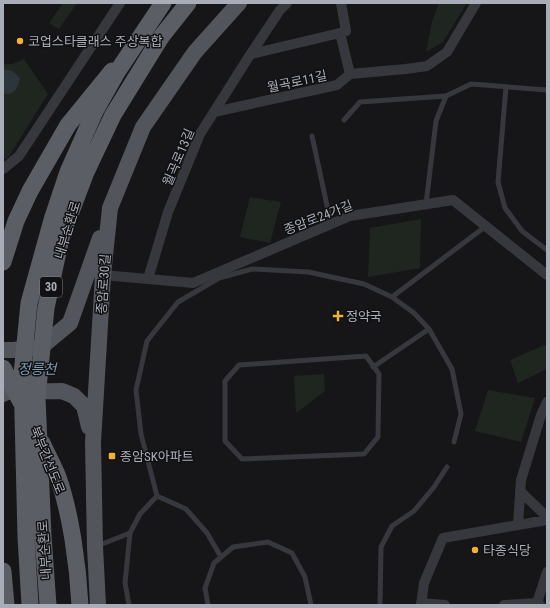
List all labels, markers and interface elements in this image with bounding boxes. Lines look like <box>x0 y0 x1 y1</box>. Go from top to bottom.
place label: 코업스타클래스 주상복합 <box>28 34 163 49</box>
marker: 코업스타클래스 주상복합 <box>15 36 25 46</box>
street label: 월곡로11길 <box>266 68 328 95</box>
street label: 월곡로13길 <box>160 126 197 188</box>
street label: 종암로24가길 <box>282 197 355 237</box>
street label: 내부순환로 <box>52 199 83 261</box>
street label: 종암로30길 <box>94 253 113 315</box>
road number: 30 <box>40 277 62 297</box>
place label: 정약국 <box>346 309 382 324</box>
marker: 정약국 <box>333 311 343 321</box>
water label: 정릉천 <box>18 361 57 377</box>
street label: 북부간선도로 <box>27 424 68 496</box>
place label: 종암SK아파트 <box>120 449 194 464</box>
marker: 종암SK아파트 <box>107 451 117 461</box>
street label: 내부순환로 <box>35 520 54 580</box>
place label: 타종식당 <box>483 543 531 558</box>
marker: 타종식당 <box>470 545 480 555</box>

